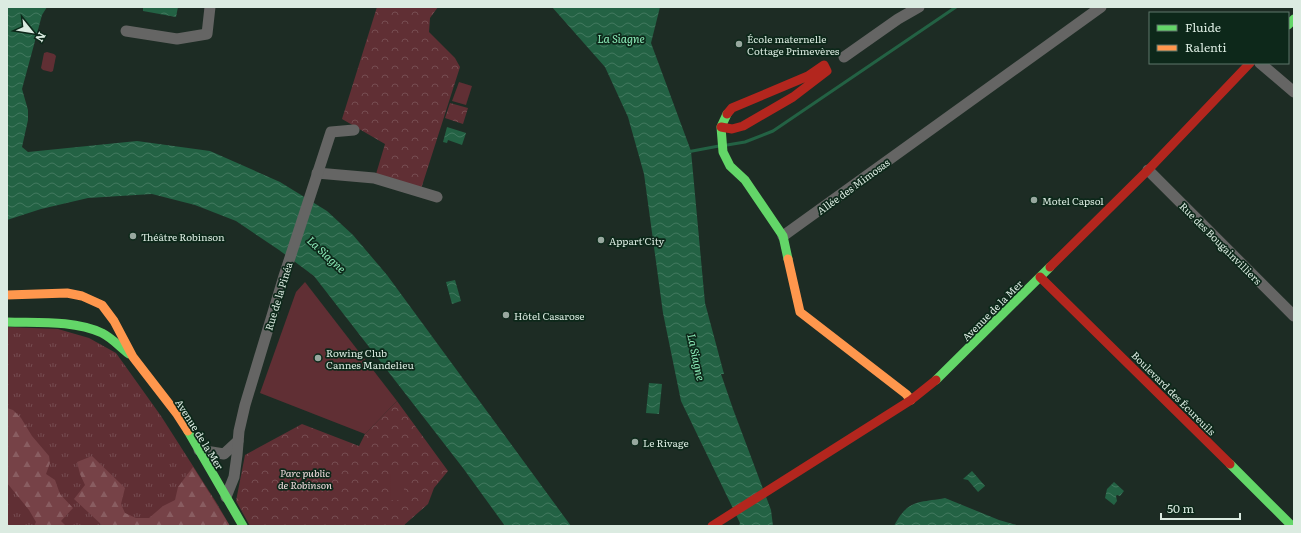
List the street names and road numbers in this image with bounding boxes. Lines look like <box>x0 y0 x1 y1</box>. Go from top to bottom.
street label: Allée des Mimosas <box>813 154 893 218</box>
street label: Rue des Bougainvilliers <box>1177 199 1266 288</box>
street label: Rue de la Pinéa <box>260 259 296 332</box>
street label: Avenue de la Mer <box>958 276 1026 344</box>
street label: Boulevard des Écureuils <box>1129 348 1220 439</box>
street label: Avenue de la Mer <box>172 396 228 472</box>

